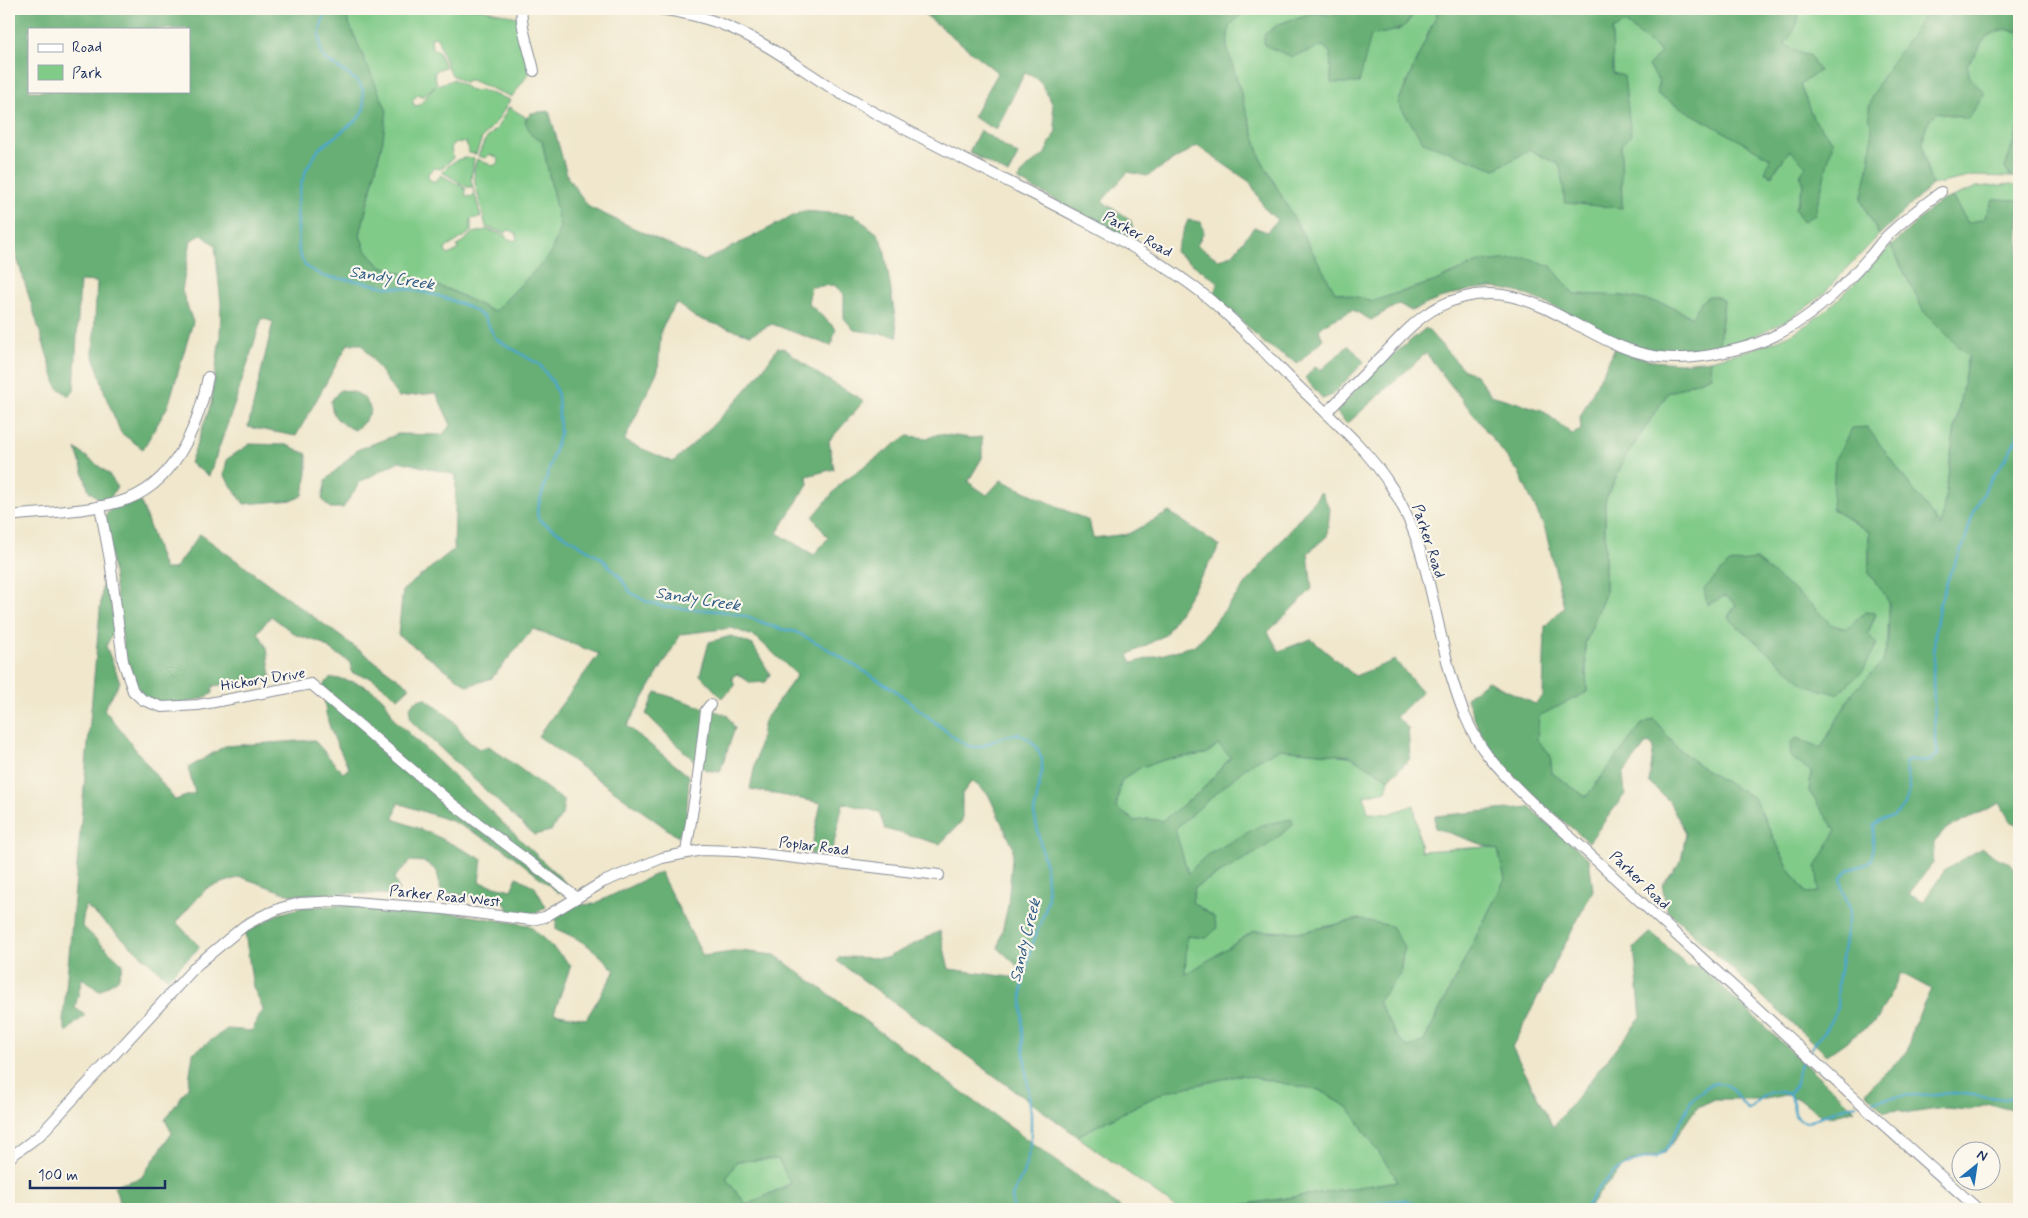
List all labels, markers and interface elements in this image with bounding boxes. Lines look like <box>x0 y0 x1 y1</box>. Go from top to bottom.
legend <box>28 28 190 92</box>
text: Road <box>72 38 102 58</box>
text: Park <box>72 64 102 84</box>
street label: Parker Road <box>1099 207 1176 263</box>
water label: Sandy Creek <box>348 261 436 296</box>
street label: Parker Road <box>1407 502 1449 581</box>
water label: Sandy Creek <box>654 582 742 617</box>
street label: Hickory Drive <box>219 663 307 697</box>
street label: Poplar Road <box>778 833 850 861</box>
street label: Parker Road <box>1605 847 1674 915</box>
street label: Parker Road West <box>388 881 502 913</box>
water label: Sandy Creek <box>1005 896 1046 984</box>
north arrow <box>1950 1140 2000 1190</box>
text: N <box>1973 1145 1991 1166</box>
scale bar <box>30 1158 165 1190</box>
text: 100 m <box>38 1166 78 1186</box>

